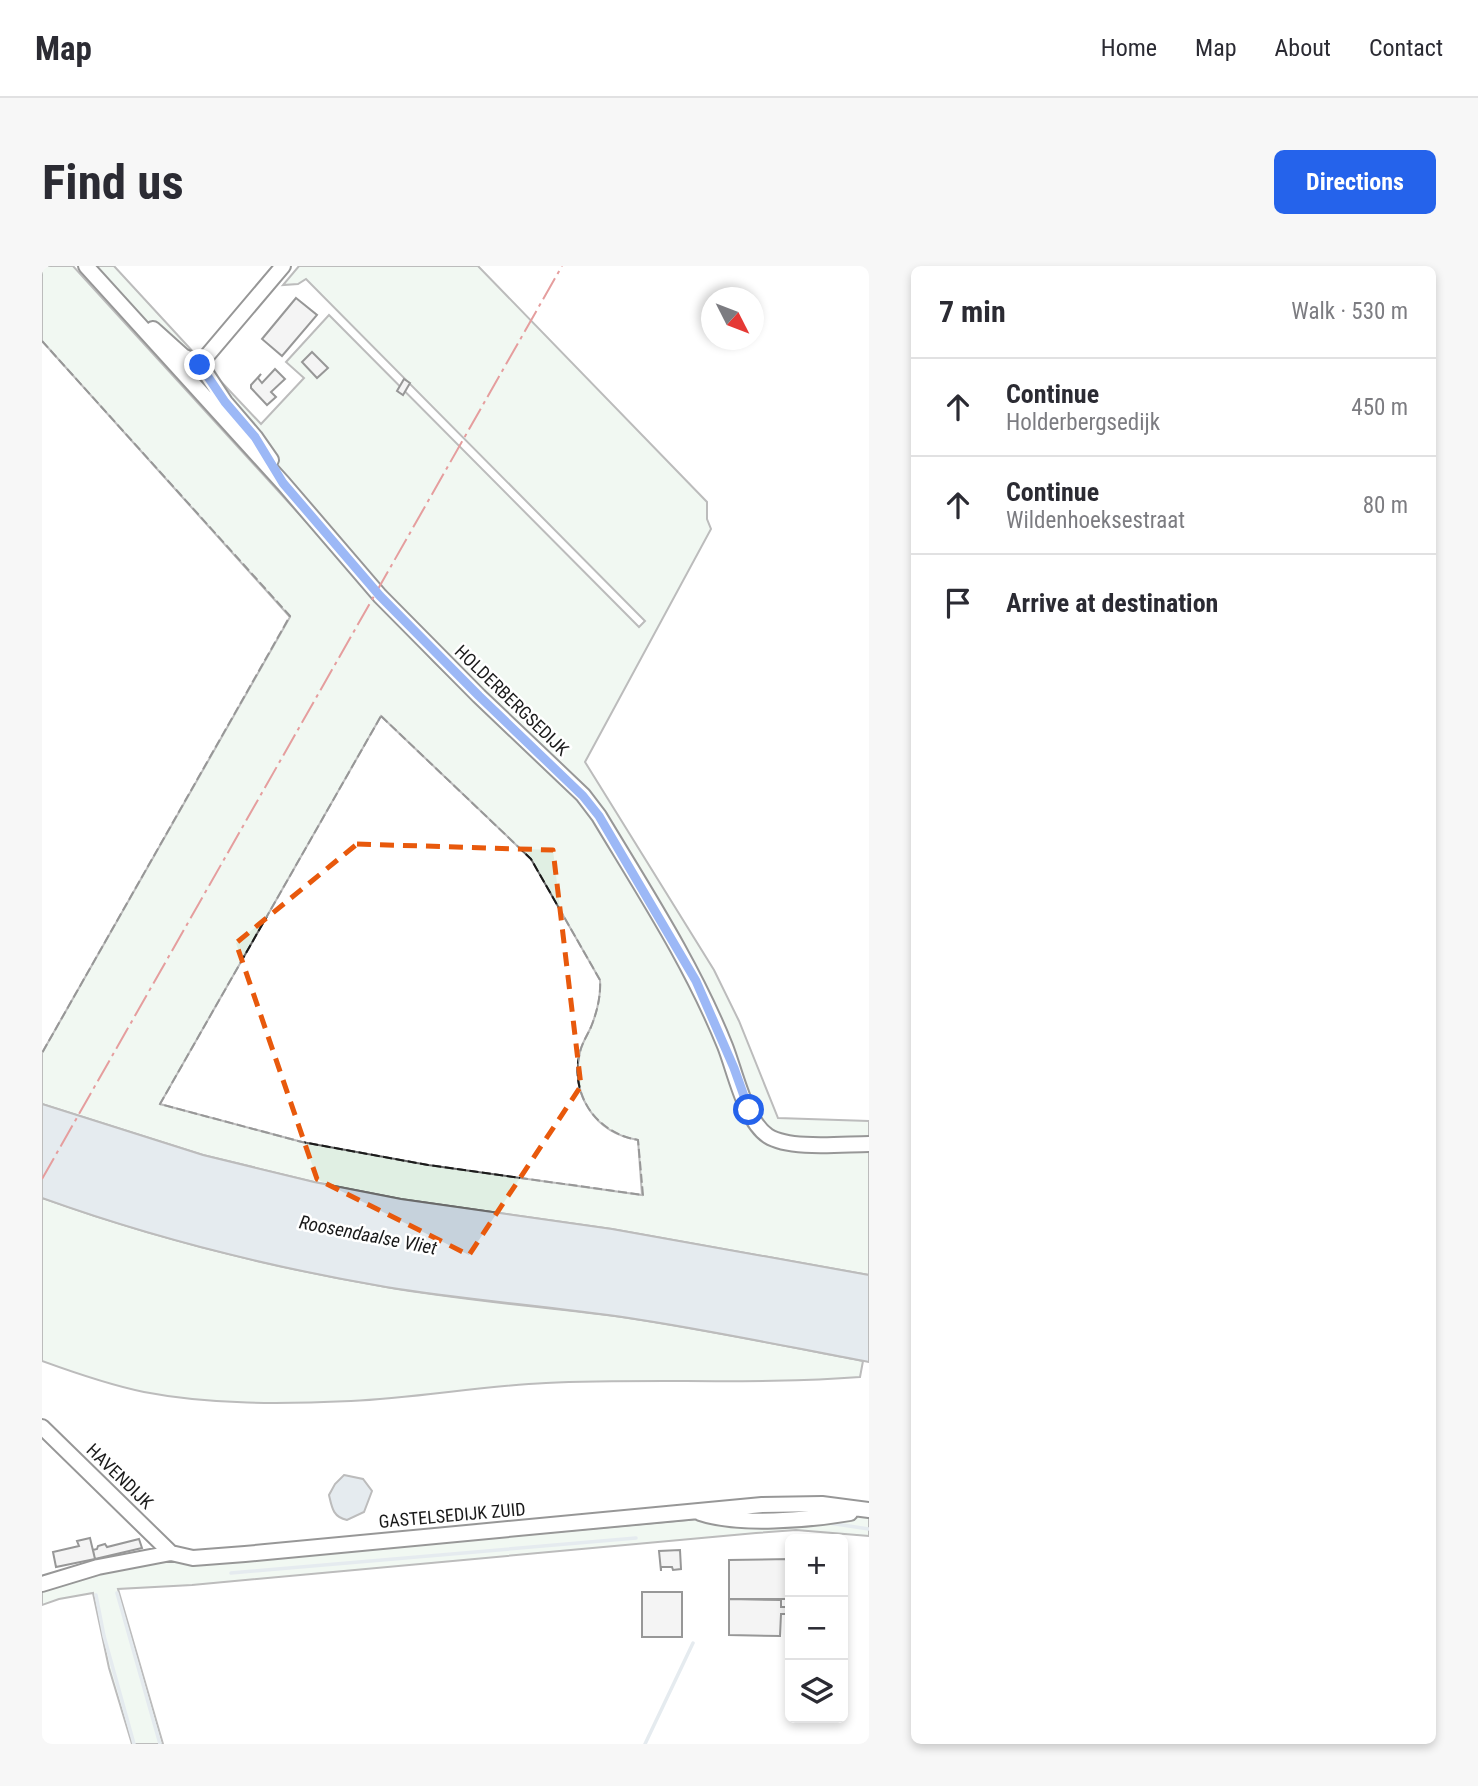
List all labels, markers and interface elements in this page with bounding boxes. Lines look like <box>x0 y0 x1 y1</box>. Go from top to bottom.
text: Map <box>35 29 92 68</box>
text: Home <box>1101 34 1157 62</box>
text: Map <box>1195 34 1237 62</box>
text: About <box>1275 34 1331 62</box>
text: Contact <box>1369 34 1443 62</box>
button: Directions <box>1274 150 1436 214</box>
text: Find us <box>42 154 184 211</box>
north arrow <box>701 287 764 350</box>
text: 7 min <box>939 294 1006 329</box>
text: Walk · 530 m <box>1291 298 1408 325</box>
route end <box>184 349 215 380</box>
text: Continue <box>1006 379 1099 409</box>
icon: ahead <box>939 388 977 426</box>
text: 450 m <box>1351 394 1408 421</box>
text: Holderbergsedijk <box>1006 409 1160 436</box>
text: Continue <box>1006 477 1099 507</box>
icon: ahead <box>939 486 977 524</box>
text: 80 m <box>1363 492 1408 519</box>
text: Wildenhoeksestraat <box>1006 507 1185 534</box>
icon: arrive <box>939 584 977 622</box>
text: Arrive at destination <box>1006 588 1218 618</box>
street label: HOLDERBERGSEDIJK <box>451 640 573 760</box>
route start <box>733 1094 764 1125</box>
water label: Roosendaalse Vliet <box>297 1210 439 1260</box>
street label: HAVENDIJK <box>82 1439 158 1513</box>
street label: GASTELSEDIJK ZUID <box>378 1498 526 1532</box>
map controls <box>785 1534 848 1723</box>
button: + <box>785 1534 848 1597</box>
button: − <box>785 1597 848 1660</box>
button: layers <box>785 1660 848 1723</box>

